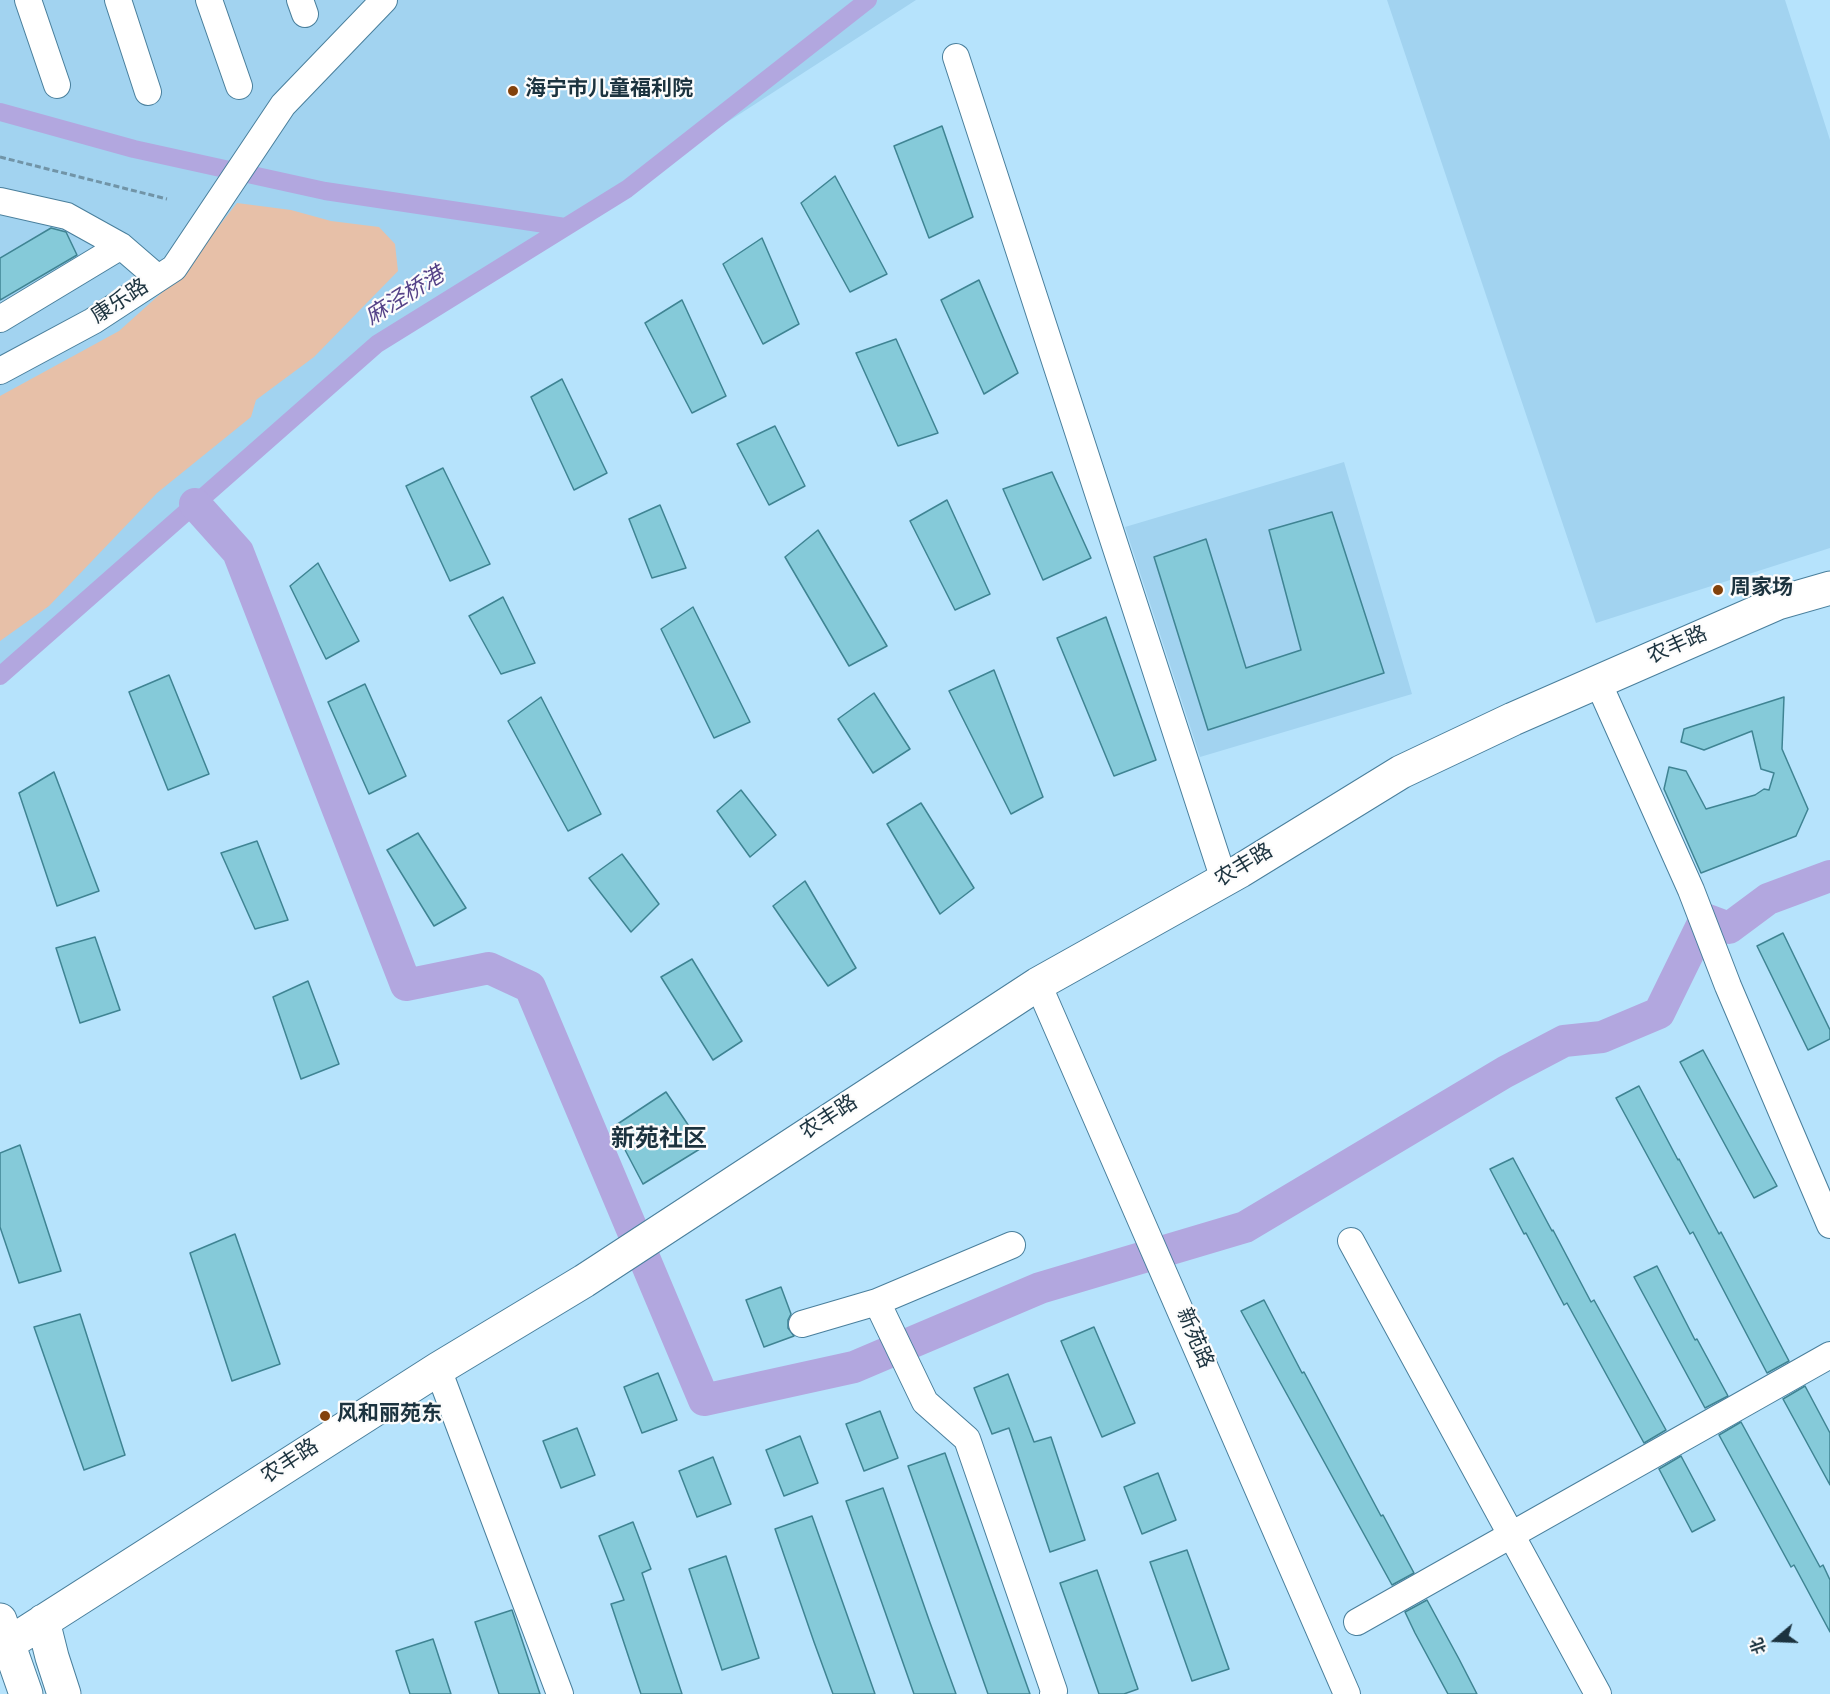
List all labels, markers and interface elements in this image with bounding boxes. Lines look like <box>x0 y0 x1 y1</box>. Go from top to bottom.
place label: 海宁市儿童福利院 <box>525 78 693 104</box>
marker: 海宁市儿童福利院 <box>506 84 520 98</box>
water label: 麻泾桥港 <box>362 263 450 333</box>
street label: 康乐路 <box>88 275 154 331</box>
place label: 周家场 <box>1730 577 1793 603</box>
marker: 周家场 <box>1711 583 1725 597</box>
street label: 农丰路 <box>1644 623 1712 671</box>
street label: 农丰路 <box>1212 840 1278 894</box>
street label: 农丰路 <box>797 1091 863 1147</box>
district label: 新苑社区 <box>611 1127 707 1155</box>
street label: 新苑路 <box>1169 1305 1217 1373</box>
place label: 风和丽苑东 <box>337 1403 442 1429</box>
marker: 风和丽苑东 <box>318 1409 332 1423</box>
street label: 农丰路 <box>258 1435 324 1491</box>
north arrow <box>1746 1610 1806 1670</box>
text: 北 <box>1745 1634 1773 1657</box>

